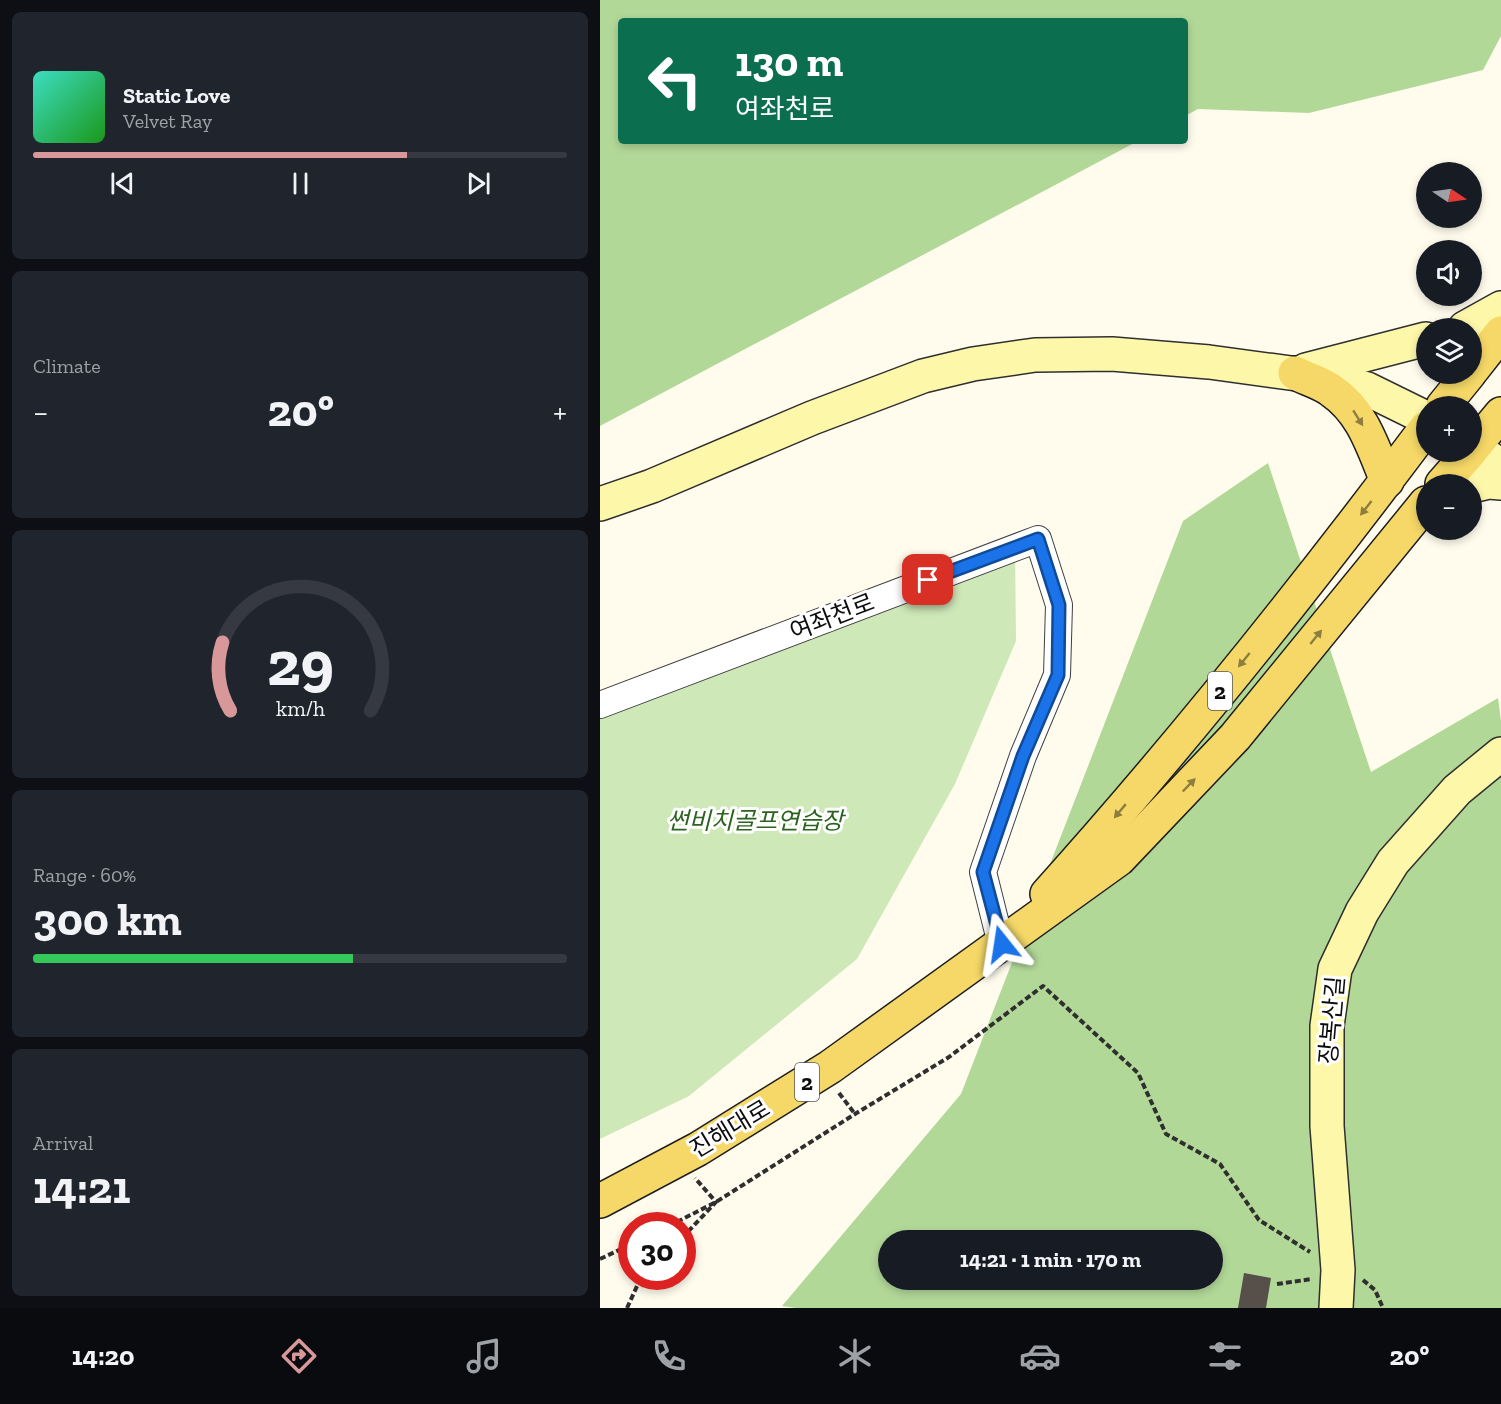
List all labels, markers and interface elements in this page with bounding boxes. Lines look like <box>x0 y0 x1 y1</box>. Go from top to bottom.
text: 130 m <box>735 36 843 87</box>
icon: left <box>636 42 714 120</box>
text: Static Love <box>123 82 230 109</box>
text: 여좌천로 <box>735 93 834 125</box>
text: Velvet Ray <box>123 109 212 133</box>
north arrow <box>1416 162 1482 228</box>
map controls <box>1416 162 1482 540</box>
icon: previous <box>106 167 139 200</box>
icon: pause <box>284 167 317 200</box>
icon: next <box>462 167 495 200</box>
button: sound <box>1416 240 1482 306</box>
button: layers <box>1416 318 1482 384</box>
text: Climate <box>33 354 101 378</box>
text: 20° <box>268 384 334 438</box>
text: − <box>33 392 48 431</box>
text: + <box>553 392 567 431</box>
button: + <box>1416 396 1482 462</box>
one-way arrow <box>1352 410 1363 426</box>
button: − <box>1416 474 1482 540</box>
one-way arrow <box>1359 500 1372 516</box>
pin <box>902 554 953 605</box>
icon: arrive <box>911 563 944 596</box>
street label: 여좌천로 <box>785 587 878 646</box>
text: 29 <box>267 626 333 701</box>
one-way arrow <box>1310 629 1323 645</box>
one-way arrow <box>1239 653 1251 668</box>
road number: 2 <box>1208 672 1232 710</box>
text: km/h <box>276 696 324 721</box>
one-way arrow <box>1182 778 1196 792</box>
one-way arrow <box>1114 803 1127 818</box>
park label: 썬비치골프연습장 <box>667 806 846 835</box>
text: Range · 60% <box>33 863 136 887</box>
text: 300 km <box>33 893 182 947</box>
position arrow <box>970 912 1034 976</box>
street label: 장복산길 <box>1313 975 1350 1065</box>
road number: 2 <box>795 1063 819 1101</box>
street label: 진해대로 <box>684 1093 775 1164</box>
text: Arrival <box>33 1131 93 1155</box>
text: 14:21 <box>33 1161 130 1215</box>
speed limit sign: 30 <box>618 1212 696 1290</box>
text: 14:21 · 1 min · 170 m <box>960 1246 1141 1273</box>
icon: directions <box>278 1335 320 1377</box>
icon: music <box>463 1335 505 1377</box>
icon: phone <box>648 1335 690 1377</box>
icon: climate <box>834 1335 876 1377</box>
icon: car <box>1019 1335 1061 1377</box>
icon: filters <box>1204 1335 1246 1377</box>
text: 14:20 <box>72 1340 135 1372</box>
text: 20° <box>1389 1340 1429 1372</box>

